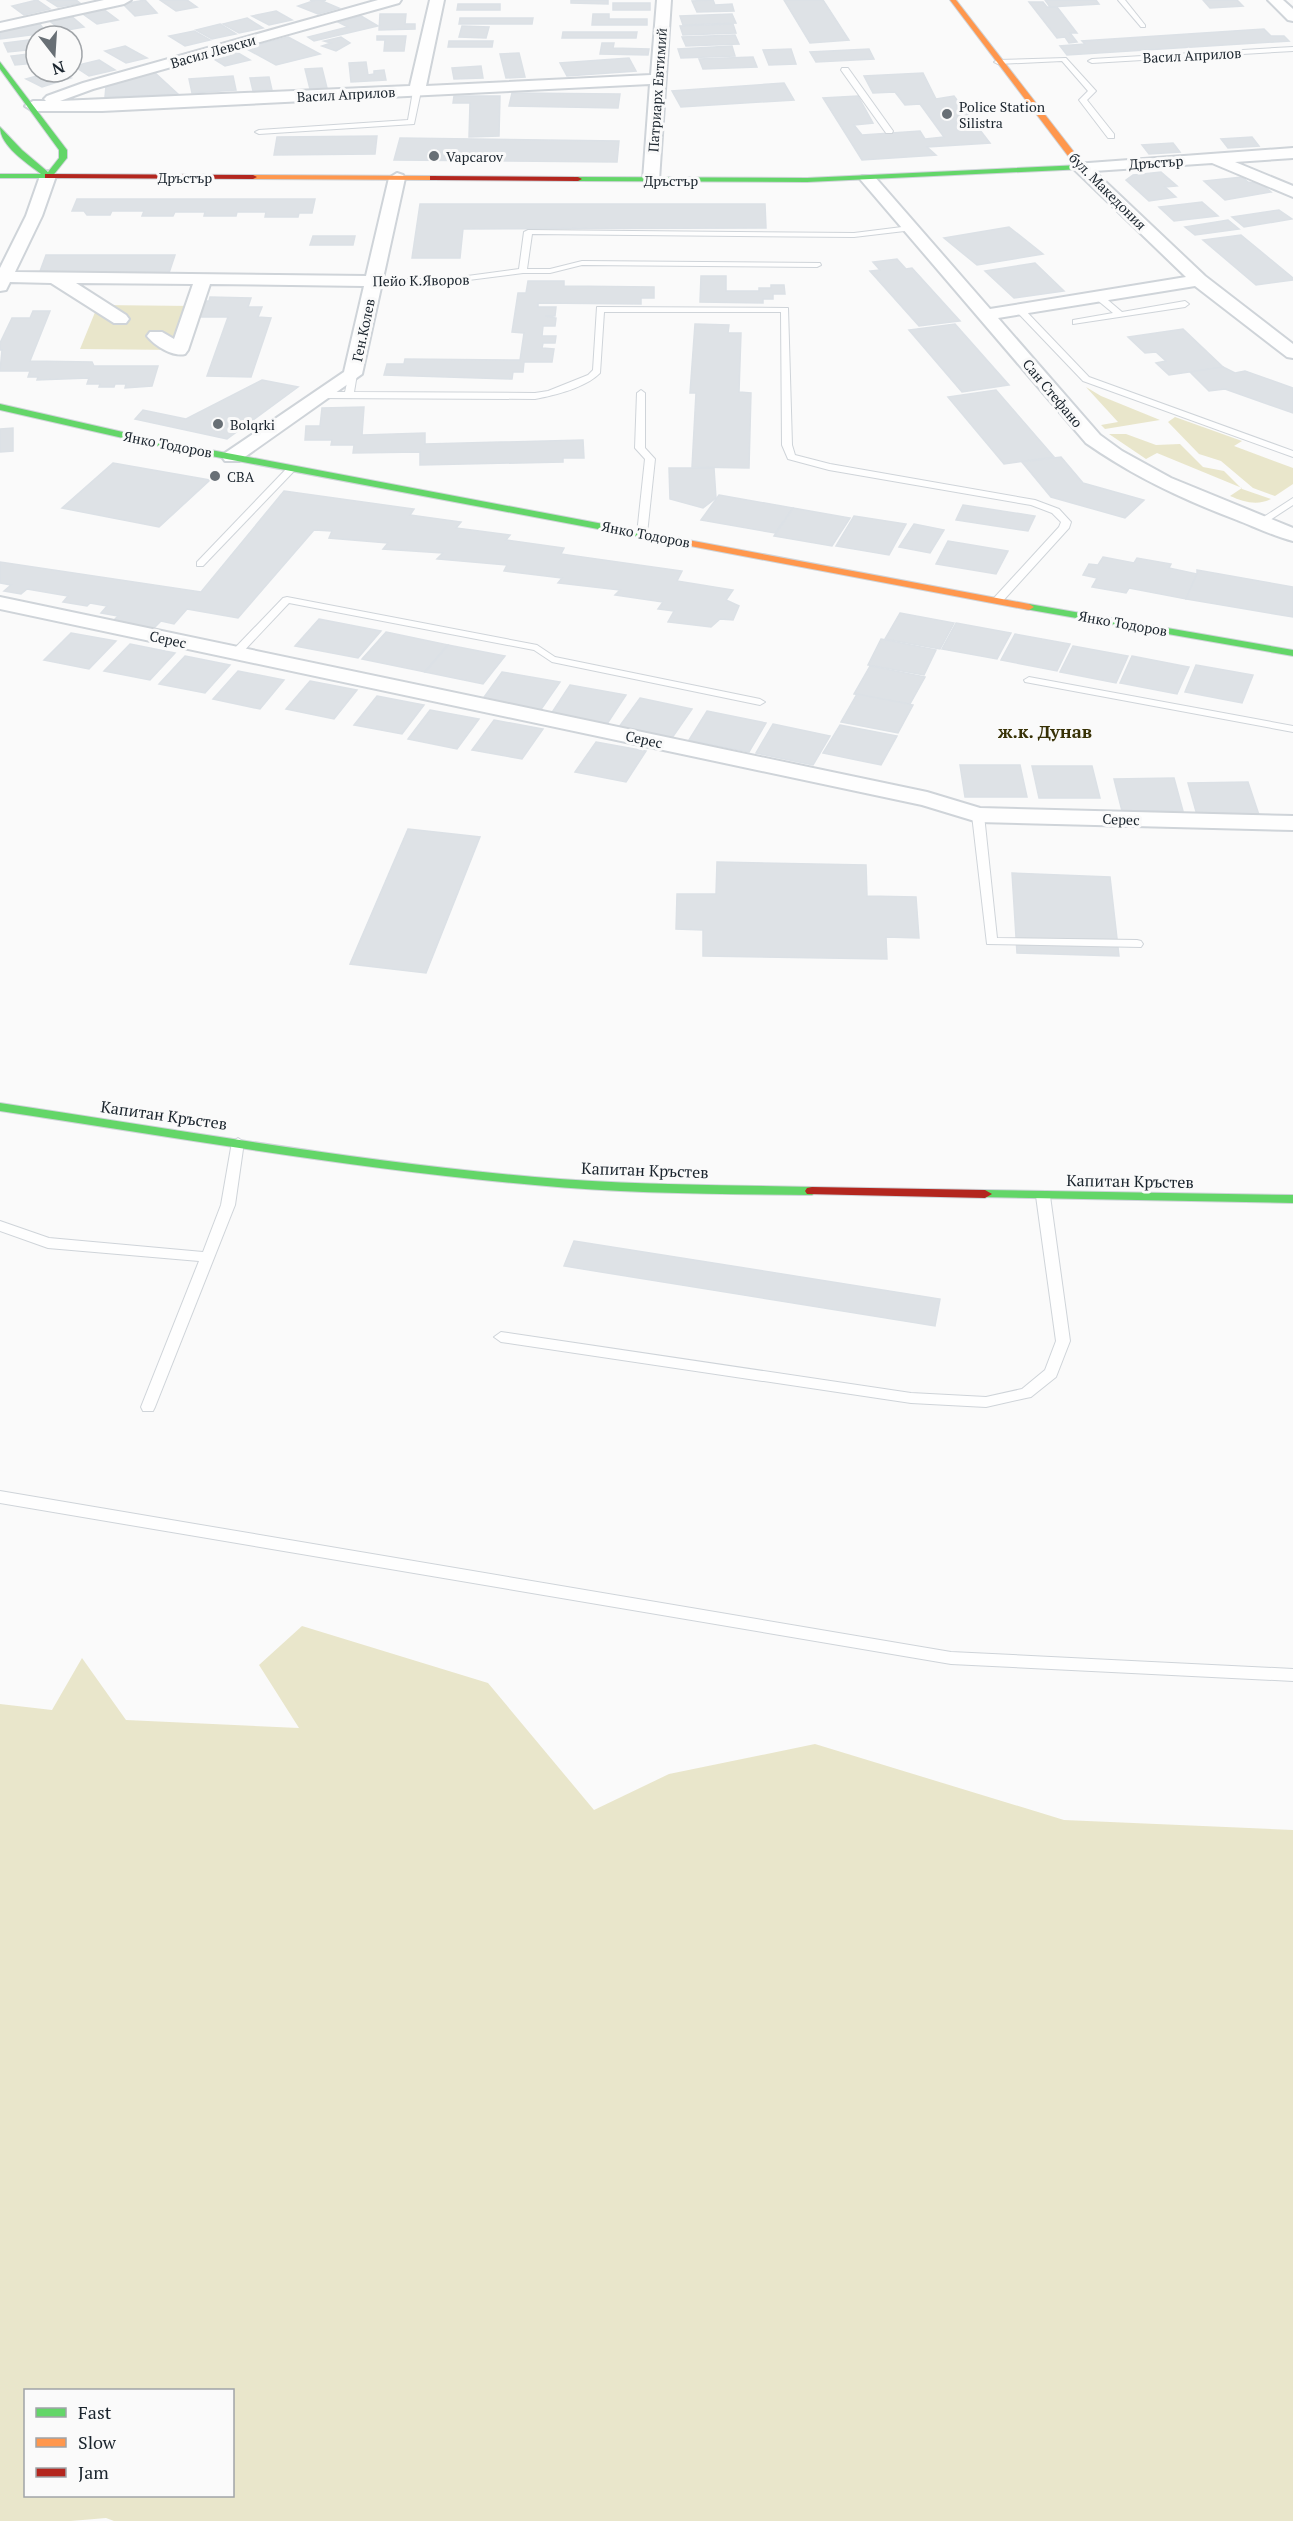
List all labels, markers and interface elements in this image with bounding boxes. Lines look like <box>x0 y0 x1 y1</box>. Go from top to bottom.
north arrow <box>24 24 84 84</box>
street label: Патриарх Евтимий <box>643 27 671 153</box>
street label: Васил Левски <box>168 30 258 72</box>
street label: Васил Априлов <box>1142 43 1242 67</box>
text: N <box>49 56 67 81</box>
street label: Васил Априлов <box>296 82 396 106</box>
place label: Police Station Silistra <box>959 97 1046 132</box>
marker: Police Station Silistra <box>940 107 954 121</box>
place label: Vapcarov <box>446 147 504 166</box>
street label: бул. Македония <box>1065 148 1151 234</box>
marker: Vapcarov <box>427 149 441 163</box>
street label: Дръстър <box>1128 151 1184 173</box>
street label: Дръстър <box>158 168 212 187</box>
street label: Дръстър <box>644 171 698 190</box>
street label: Пейо К.Яворов <box>372 270 470 290</box>
street label: Ген.Колев <box>347 297 379 363</box>
street label: Сан Стефано <box>1019 355 1087 432</box>
place label: Bolqrki <box>230 415 275 434</box>
marker: Bolqrki <box>211 417 225 431</box>
street label: Янко Тодоров <box>122 426 214 462</box>
place label: CBA <box>227 467 255 486</box>
marker: CBA <box>208 469 222 483</box>
street label: Янко Тодоров <box>600 516 692 552</box>
street label: Янко Тодоров <box>1077 606 1169 640</box>
street label: Серес <box>148 626 188 652</box>
district label: ж.к. Дунав <box>998 719 1092 743</box>
street label: Серес <box>624 726 664 752</box>
street label: Серес <box>1102 809 1140 829</box>
street label: Капитан Кръстев <box>99 1095 229 1135</box>
street label: Капитан Кръстев <box>581 1157 709 1183</box>
street label: Капитан Кръстев <box>1066 1169 1194 1193</box>
legend <box>24 2389 234 2497</box>
text: Fast <box>78 2400 112 2424</box>
text: Slow <box>78 2430 117 2454</box>
text: Jam <box>78 2460 109 2484</box>

